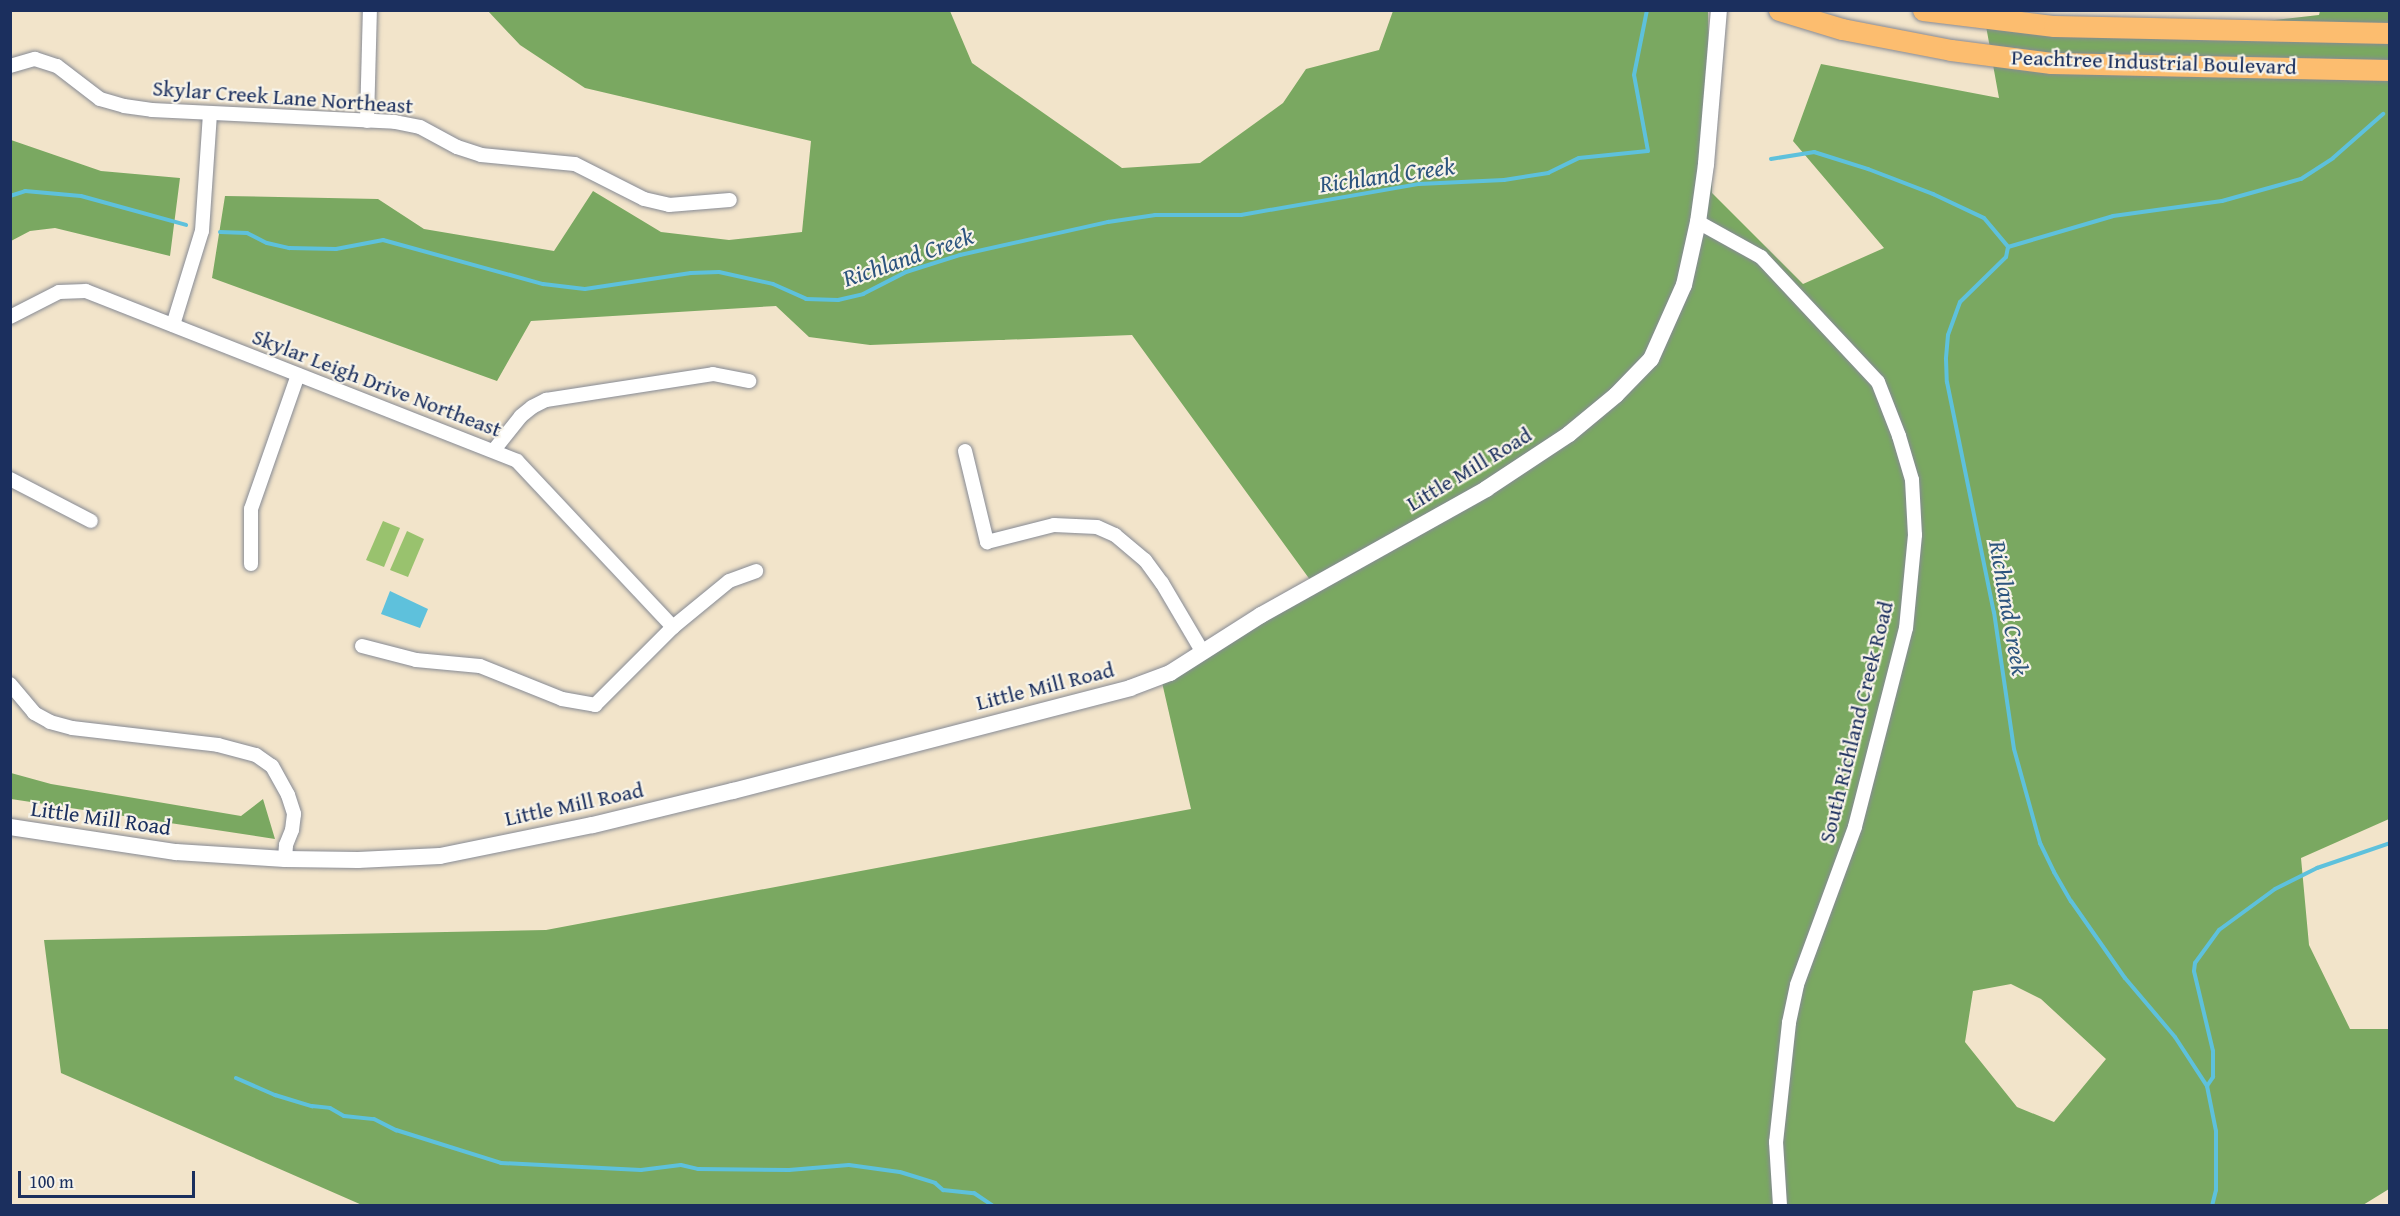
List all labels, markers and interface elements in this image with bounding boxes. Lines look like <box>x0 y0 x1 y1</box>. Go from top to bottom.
street label: Peachtree Industrial Boulevard <box>2011 44 2297 80</box>
street label: Skylar Creek Lane Northeast <box>152 75 414 119</box>
water label: Richland Creek <box>1317 151 1457 199</box>
water label: Richland Creek <box>839 221 977 293</box>
street label: Skylar Leigh Drive Northeast <box>249 323 505 443</box>
street label: Little Mill Road <box>1402 421 1536 517</box>
water label: Richland Creek <box>1983 538 2035 678</box>
street label: South Richland Creek Road <box>1813 598 1899 846</box>
street label: Little Mill Road <box>973 656 1117 716</box>
street label: Little Mill Road <box>502 776 646 832</box>
street label: Little Mill Road <box>29 795 173 841</box>
scale bar <box>21 1159 198 1197</box>
text: 100 m <box>29 1168 74 1195</box>

